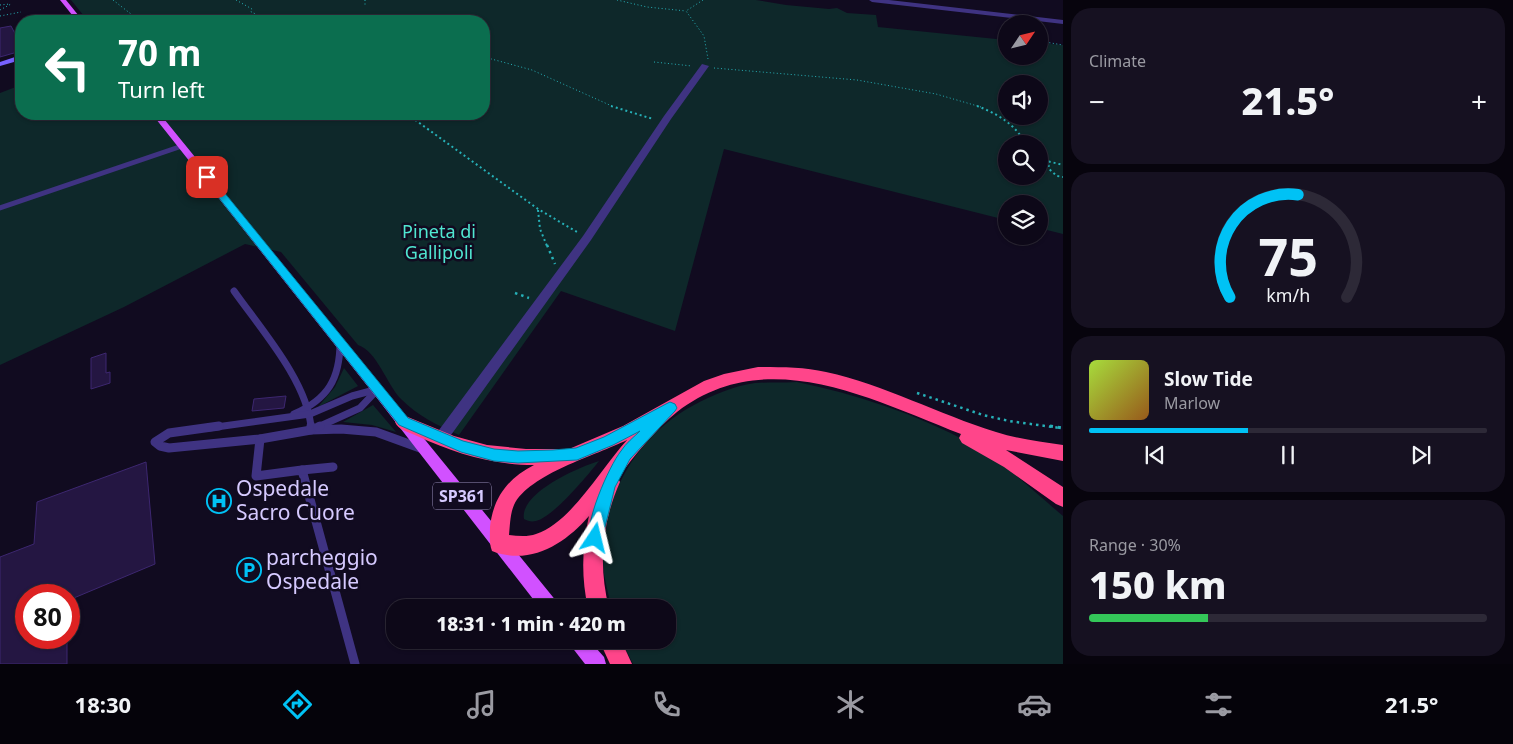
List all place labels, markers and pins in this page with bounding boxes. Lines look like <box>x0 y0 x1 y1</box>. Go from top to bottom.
pin <box>186 156 228 198</box>
place label: Ospedale Sacro Cuore <box>236 474 355 526</box>
hospital icon: Ospedale Sacro Cuore <box>206 488 232 514</box>
place label: parcheggio Ospedale <box>266 543 378 595</box>
parking icon: parcheggio Ospedale <box>236 557 262 583</box>

